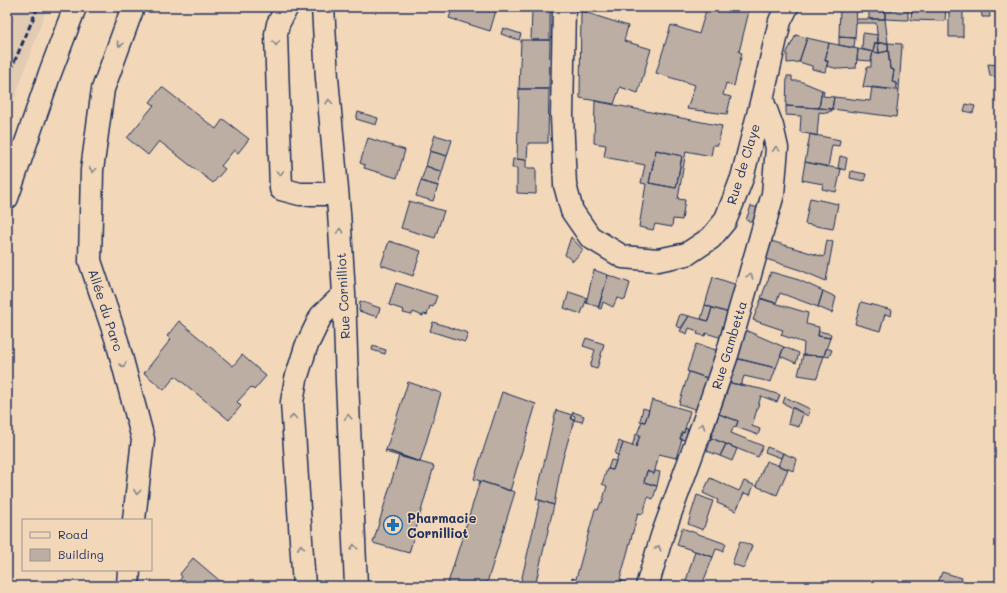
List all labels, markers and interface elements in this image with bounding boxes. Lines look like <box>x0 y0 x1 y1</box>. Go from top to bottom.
one-way arrow <box>116 40 125 47</box>
one-way arrow <box>272 40 281 46</box>
one-way arrow <box>324 99 333 105</box>
street label: Rue de Claye <box>722 121 763 206</box>
one-way arrow <box>772 146 781 152</box>
one-way arrow <box>88 167 97 173</box>
one-way arrow <box>276 170 285 176</box>
one-way arrow <box>336 228 344 234</box>
street label: Rue Cornilliot <box>332 252 353 340</box>
street label: Allée du Parc <box>85 267 128 353</box>
one-way arrow <box>745 272 754 279</box>
street label: Rue Gambetta <box>707 299 750 391</box>
one-way arrow <box>118 361 127 368</box>
one-way arrow <box>288 414 297 420</box>
one-way arrow <box>344 414 353 420</box>
one-way arrow <box>698 423 706 430</box>
one-way arrow <box>133 489 142 495</box>
place label: Pharmacie Cornilliot <box>407 509 477 541</box>
pharmacy icon: Pharmacie Cornilliot <box>382 514 404 536</box>
legend <box>22 519 152 571</box>
text: Road <box>58 526 88 542</box>
one-way arrow <box>297 544 306 550</box>
one-way arrow <box>350 544 359 550</box>
one-way arrow <box>653 545 662 552</box>
text: Building <box>58 546 104 562</box>

